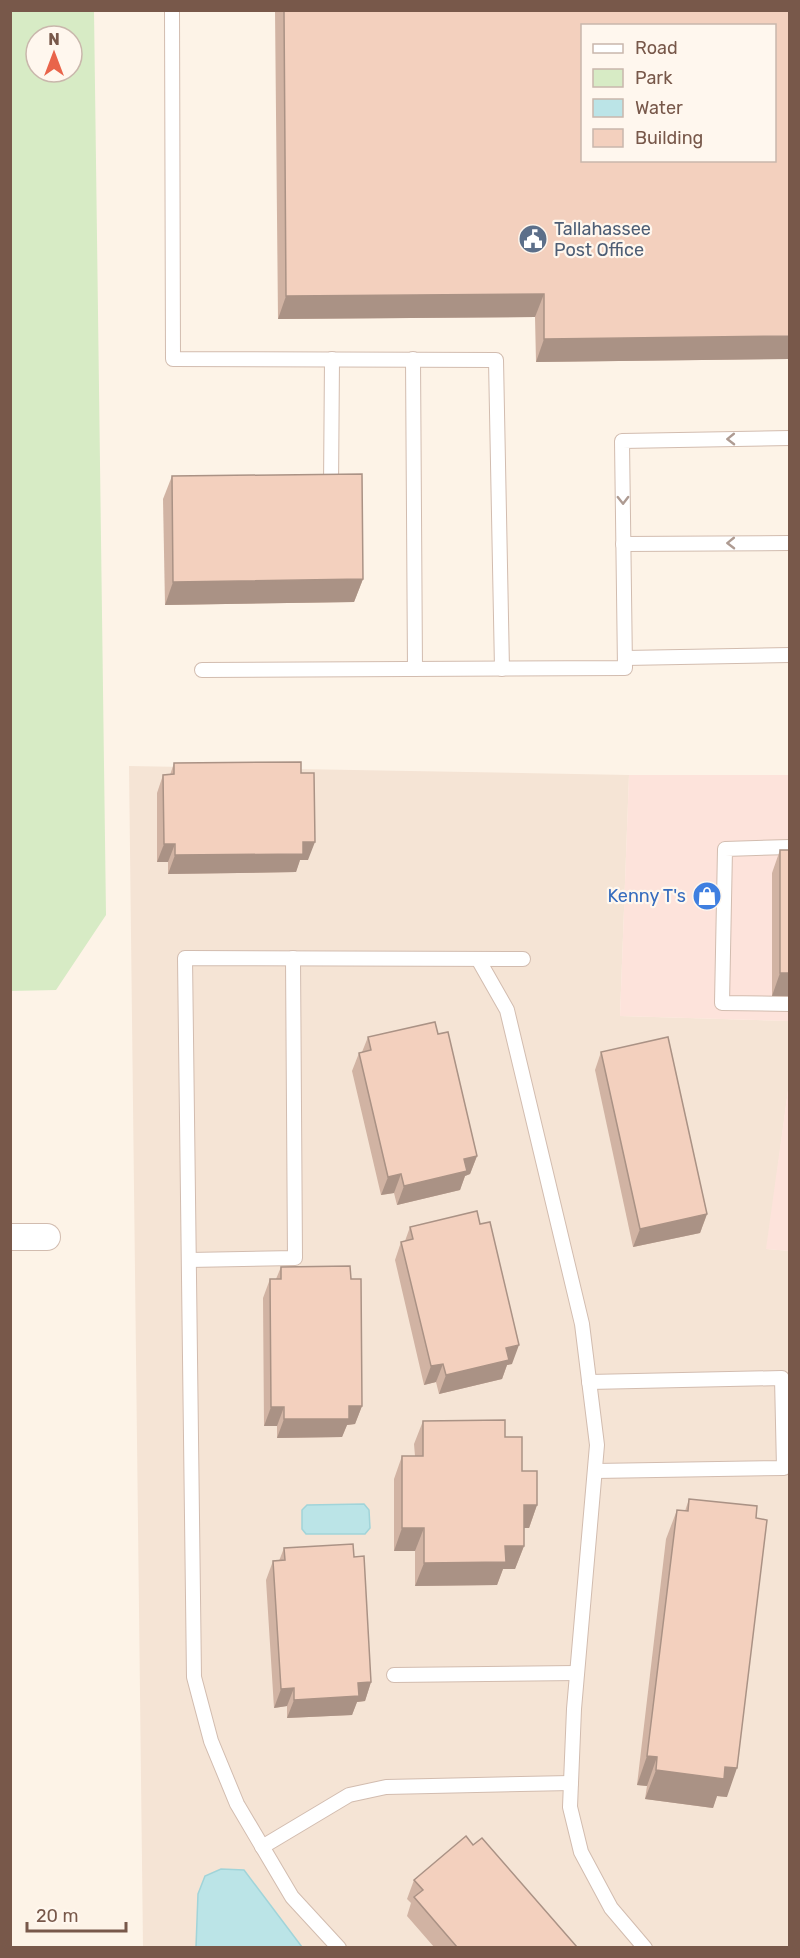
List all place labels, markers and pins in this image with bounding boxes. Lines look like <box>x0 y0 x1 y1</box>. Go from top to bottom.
place label: Tallahassee Post Office <box>554 218 651 261</box>
public building icon: Tallahassee Post Office <box>517 223 549 255</box>
shop icon: Kenny T's <box>691 880 723 912</box>
place label: Kenny T's <box>608 885 686 907</box>

